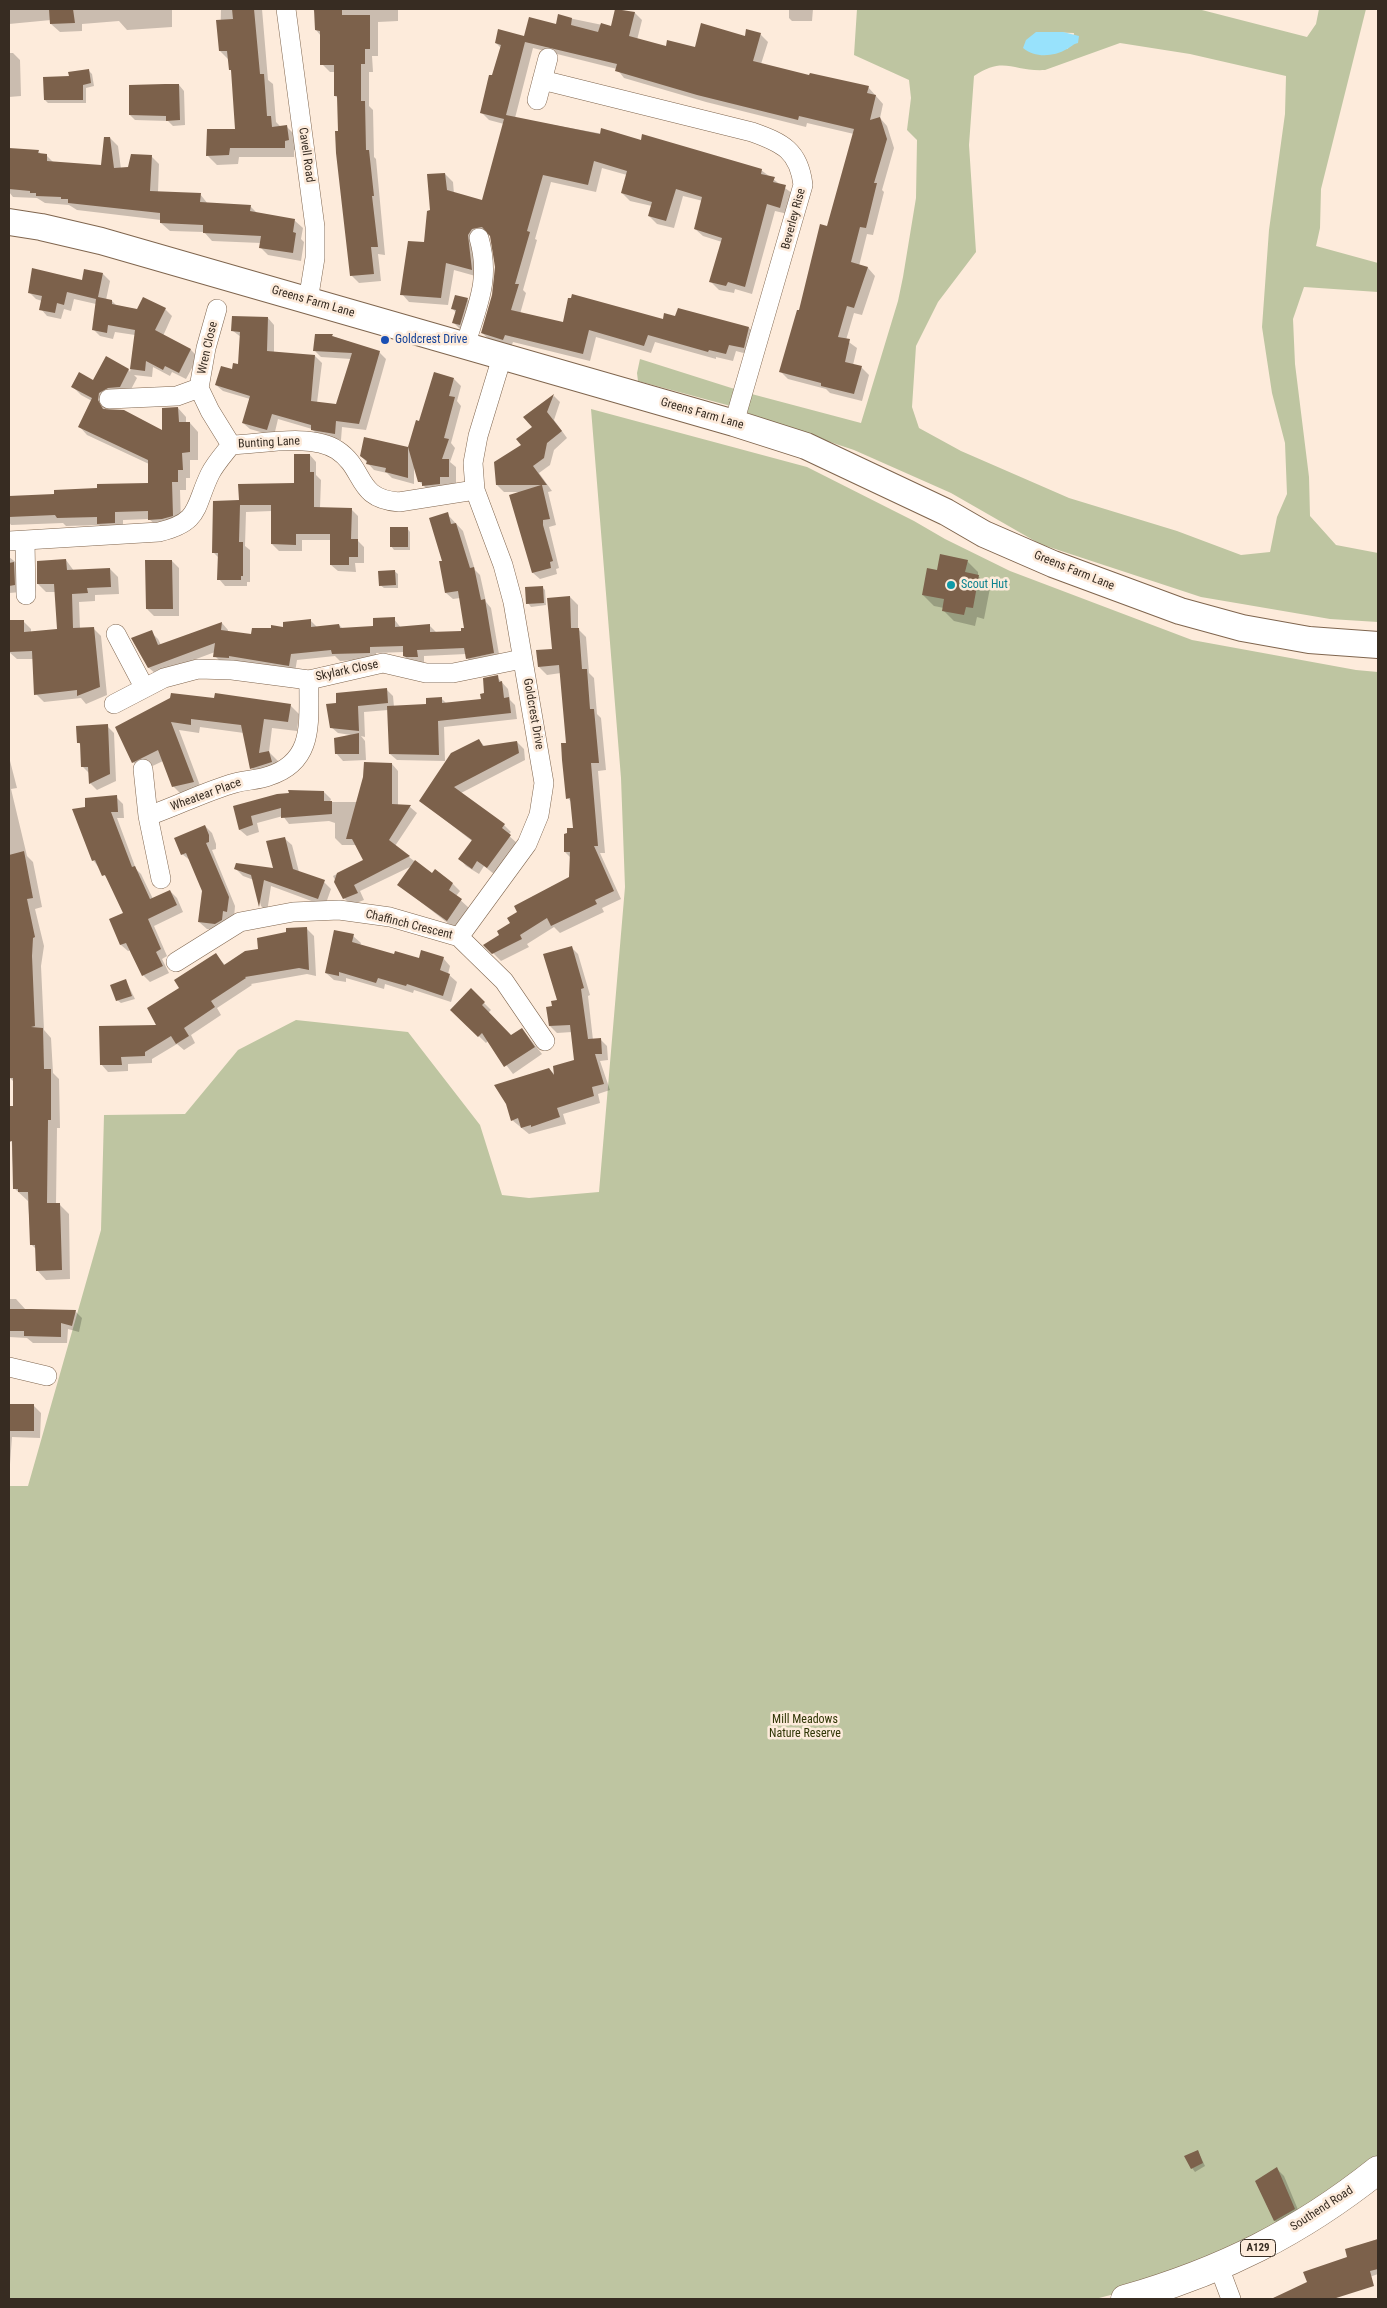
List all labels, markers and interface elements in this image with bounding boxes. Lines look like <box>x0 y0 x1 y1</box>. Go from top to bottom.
street label: Cavell Road <box>295 127 317 183</box>
street label: Beverley Rise <box>779 187 809 251</box>
street label: Greens Farm Lane <box>270 283 356 321</box>
street label: Wren Close <box>195 320 221 376</box>
place label: Goldcrest Drive <box>395 333 467 347</box>
marker: Goldcrest Drive <box>379 334 391 346</box>
street label: Greens Farm Lane <box>659 395 745 433</box>
street label: Bunting Lane <box>238 434 300 452</box>
street label: Greens Farm Lane <box>1032 548 1116 594</box>
place label: Scout Hut <box>961 578 1008 592</box>
marker: Scout Hut <box>945 579 957 591</box>
street label: Skylark Close <box>314 657 380 685</box>
street label: Goldcrest Drive <box>520 677 546 751</box>
street label: Wheatear Place <box>169 776 243 814</box>
street label: Chaffinch Crescent <box>364 907 454 943</box>
park label: Mill Meadows Nature Reserve <box>769 1713 841 1741</box>
street label: Southend Road <box>1288 2183 1356 2235</box>
road number: A129 <box>1240 2240 1276 2256</box>

